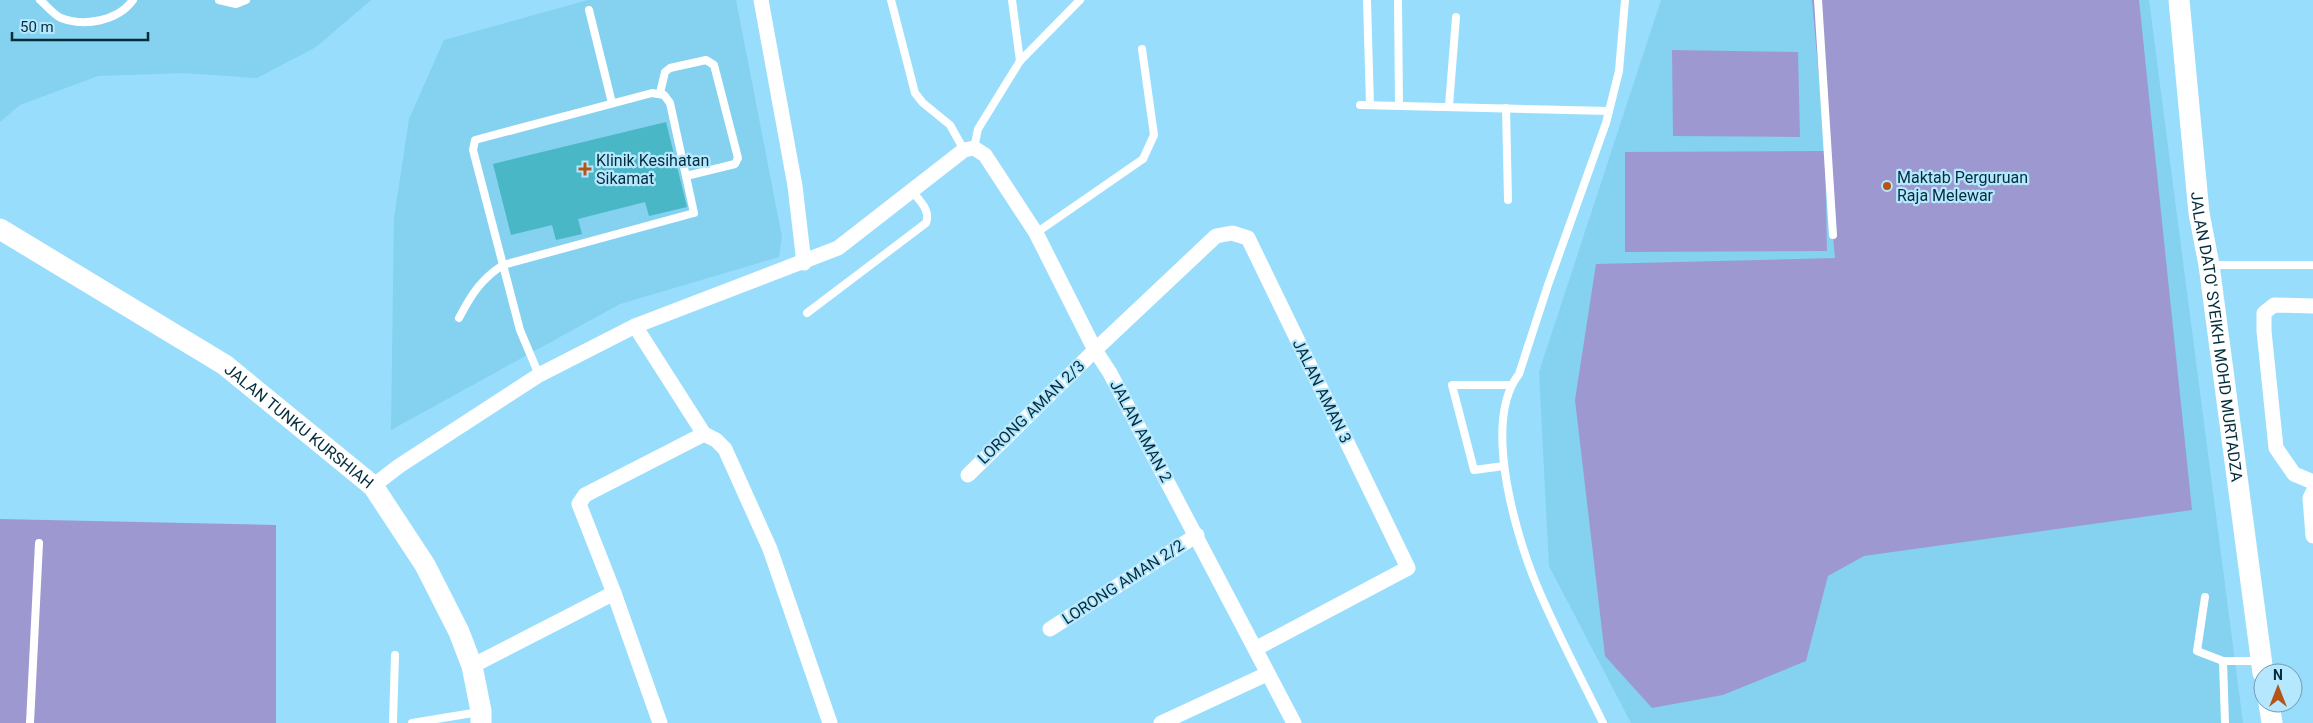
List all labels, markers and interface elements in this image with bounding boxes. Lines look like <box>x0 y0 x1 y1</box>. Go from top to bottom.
scale bar <box>12 10 149 42</box>
text: 50 m <box>20 18 54 36</box>
place label: Klinik Kesihatan Sikamat <box>596 151 709 188</box>
marker: Klinik Kesihatan Sikamat <box>578 162 592 176</box>
place label: Maktab Perguruan Raja Melewar <box>1897 168 2028 205</box>
marker: Maktab Perguruan Raja Melewar <box>1881 180 1893 192</box>
street label: JALAN DATO' SYEIKH MOHD MURTADZA <box>2188 191 2247 483</box>
street label: JALAN AMAN 3 <box>1289 336 1355 446</box>
street label: LORONG AMAN 2/3 <box>974 356 1088 468</box>
street label: JALAN TUNKU KURSHIAH <box>221 359 378 492</box>
street label: JALAN AMAN 2 <box>1106 377 1176 485</box>
street label: LORONG AMAN 2/2 <box>1059 536 1187 628</box>
north arrow <box>2253 663 2303 713</box>
text: N <box>2273 667 2283 683</box>

